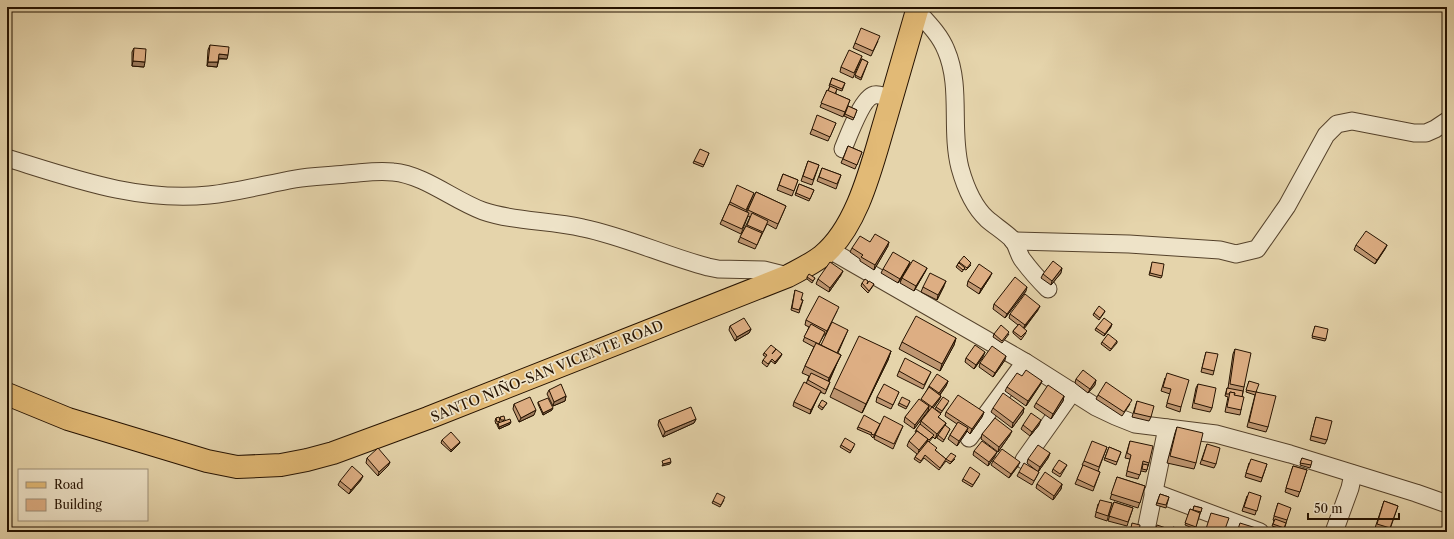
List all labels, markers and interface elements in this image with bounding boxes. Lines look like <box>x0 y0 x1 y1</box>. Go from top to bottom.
street label: SANTO NIÑO-SAN VICENTE ROAD <box>428 315 666 426</box>
legend <box>18 469 148 521</box>
text: Road <box>54 477 84 492</box>
scale bar <box>1308 495 1399 521</box>
text: Building <box>54 497 102 512</box>
text: 50 m <box>1314 501 1343 516</box>

